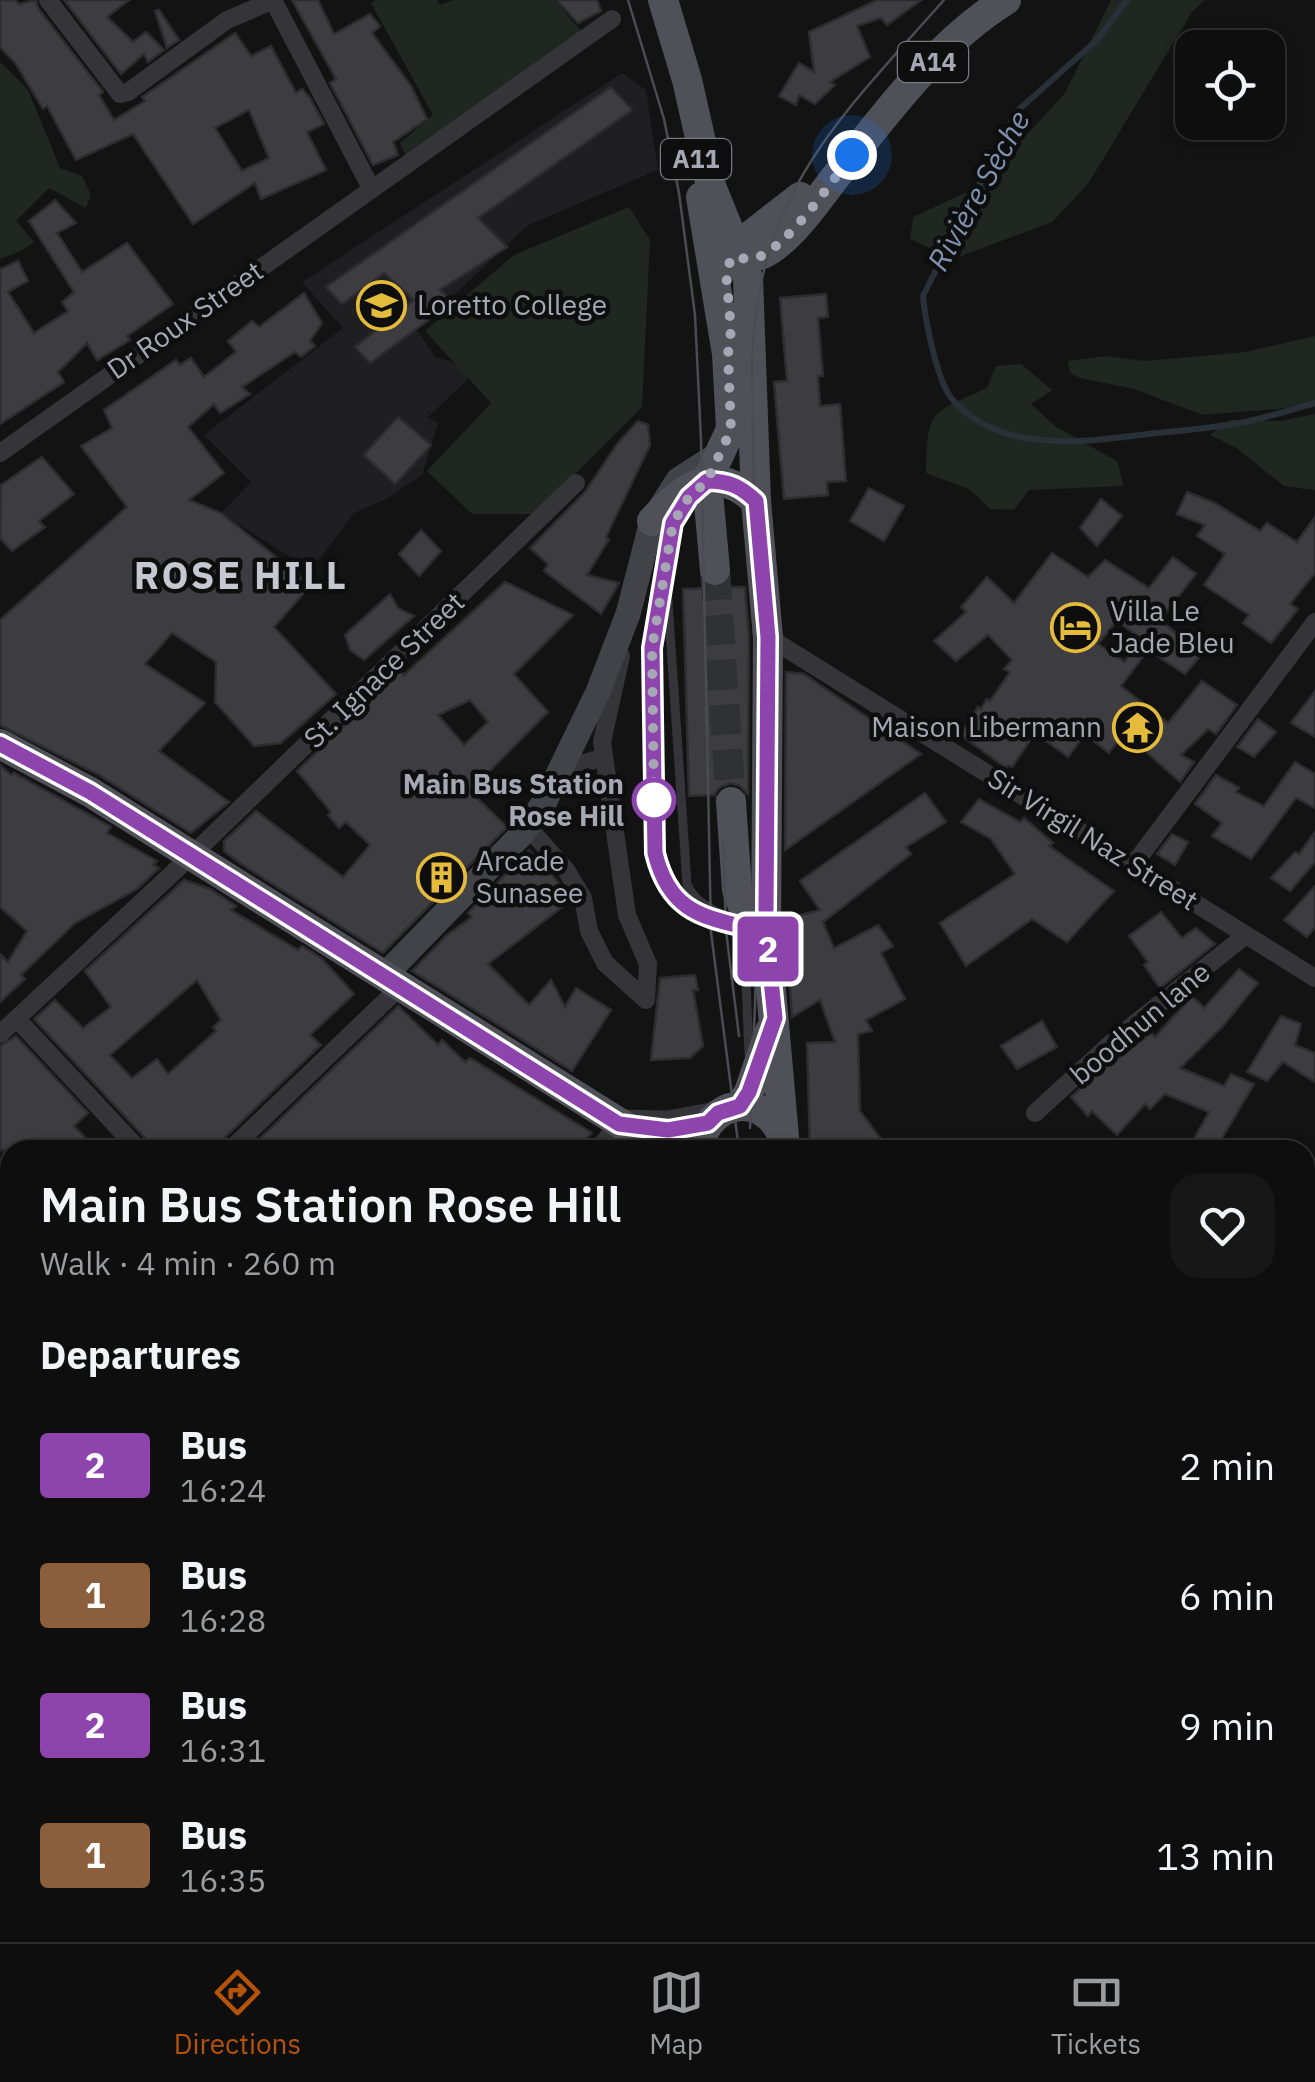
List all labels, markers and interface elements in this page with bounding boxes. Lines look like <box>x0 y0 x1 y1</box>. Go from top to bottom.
map controls <box>1175 30 1285 140</box>
button: locate <box>1175 30 1285 140</box>
road number: A14 <box>898 42 968 82</box>
water label: Rivière Sèche <box>918 103 1038 277</box>
your location <box>827 130 877 180</box>
road number: A11 <box>661 139 731 179</box>
street label: Dr Roux Street <box>99 252 270 387</box>
school or university icon: Loretto College <box>356 279 408 331</box>
place label: Loretto College <box>417 286 607 323</box>
district label: ROSE HILL <box>134 550 348 599</box>
street label: St. Ignace Street <box>295 583 472 756</box>
place label: Villa Le Jade Bleu <box>1110 592 1235 661</box>
hotel icon: Villa Le Jade Bleu <box>1049 601 1101 653</box>
temple icon: Maison Libermann <box>1111 701 1163 753</box>
place label: Maison Libermann <box>871 708 1102 745</box>
street label: Sir Virgil Naz Street <box>981 759 1205 918</box>
place label: Main Bus Station Rose Hill <box>403 765 624 834</box>
marker: Main Bus Station Rose Hill <box>633 779 675 821</box>
place label: Arcade Sunasee <box>476 842 583 911</box>
building icon: Arcade Sunasee <box>415 851 467 903</box>
line badge: 2 <box>736 916 800 982</box>
text: 2 <box>757 926 779 972</box>
street label: boodhun lane <box>1062 953 1217 1092</box>
text: Main Bus Station Rose Hill <box>40 1173 621 1235</box>
button: heart <box>1170 1173 1275 1278</box>
text: Walk · 4 min · 260 m <box>40 1242 336 1284</box>
text: Departures <box>40 1330 241 1379</box>
text: Bus <box>180 1420 247 1469</box>
text: 2 min <box>1179 1441 1275 1490</box>
text: 2 <box>84 1442 106 1488</box>
text: 16:24 <box>180 1469 266 1511</box>
text: Bus <box>180 1550 247 1599</box>
text: 6 min <box>1179 1571 1275 1620</box>
text: 1 <box>84 1572 106 1618</box>
text: 16:28 <box>180 1599 266 1641</box>
text: Bus <box>180 1680 247 1729</box>
text: 9 min <box>1179 1701 1275 1750</box>
text: 2 <box>84 1702 106 1748</box>
text: 16:31 <box>180 1729 266 1771</box>
text: Bus <box>180 1810 247 1859</box>
text: 13 min <box>1156 1831 1275 1880</box>
text: 1 <box>84 1832 106 1878</box>
text: 16:35 <box>180 1859 266 1901</box>
tab: Directions <box>174 1965 301 2062</box>
tab: Map <box>649 1965 704 2062</box>
tab: Tickets <box>1051 1965 1141 2062</box>

